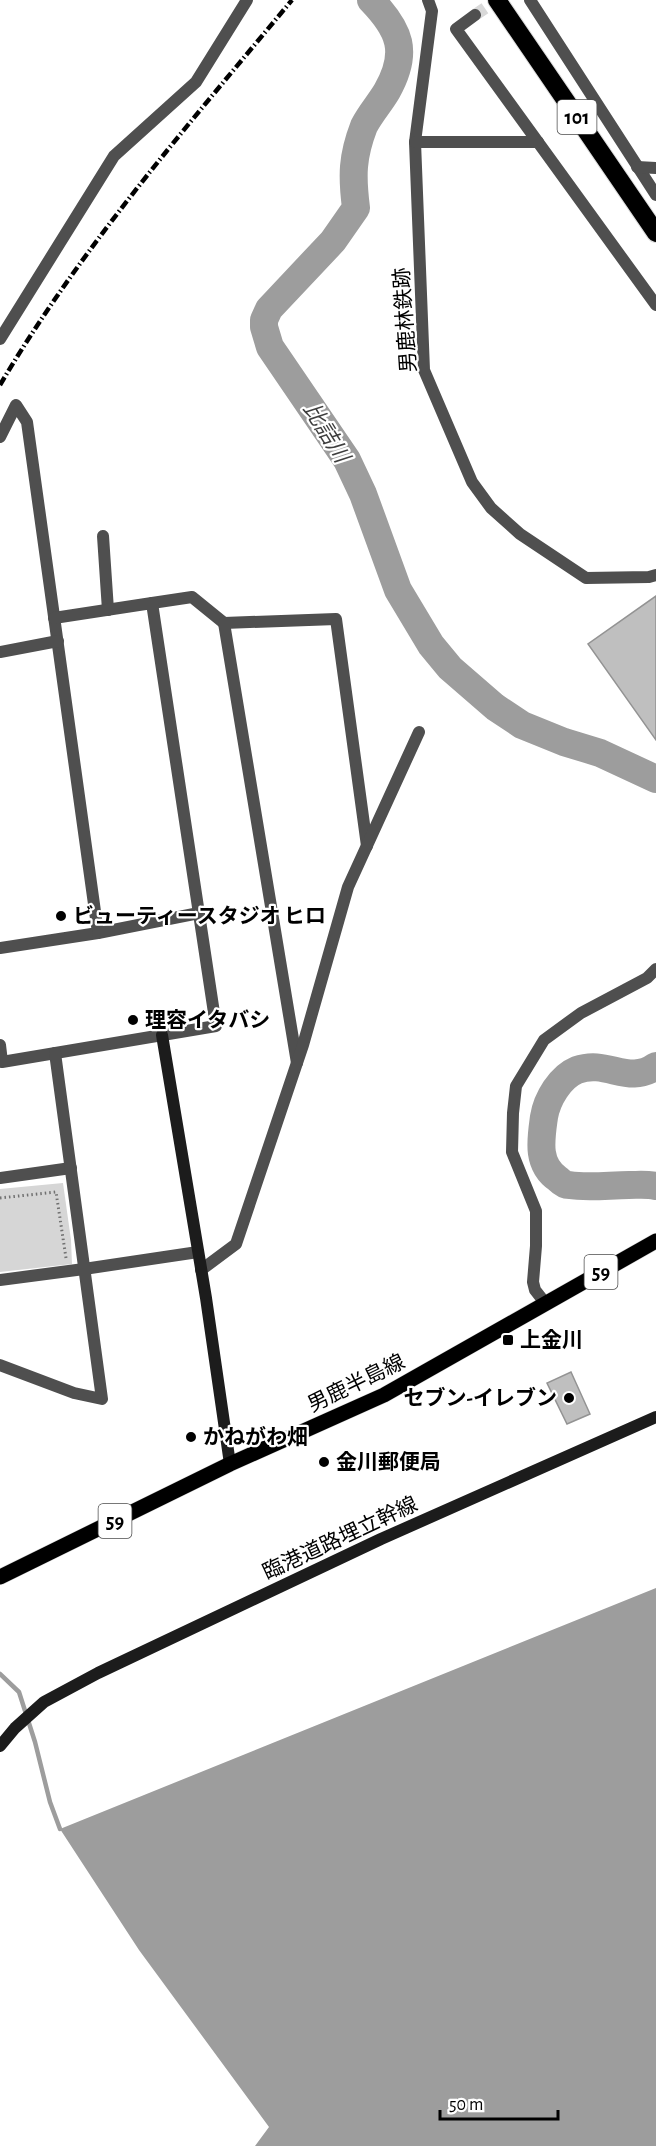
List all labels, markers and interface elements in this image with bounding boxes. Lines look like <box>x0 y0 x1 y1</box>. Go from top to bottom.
road number: 101 <box>558 100 596 134</box>
street label: 男鹿林鉄跡 <box>390 267 420 373</box>
water label: 比詰川 <box>299 398 355 468</box>
place label: ビューティースタジオ ヒロ <box>73 905 326 927</box>
marker: ビューティースタジオ ヒロ <box>54 909 68 923</box>
place label: 理容イタバシ <box>145 1009 270 1031</box>
marker: 理容イタバシ <box>126 1013 140 1027</box>
road number: 59 <box>584 1255 618 1289</box>
place label: 上金川 <box>520 1329 583 1351</box>
marker: 上金川 <box>501 1333 515 1347</box>
street label: 男鹿半島線 <box>304 1350 408 1416</box>
place label: セブン-イレブン <box>404 1386 557 1409</box>
marker: セブン-イレブン <box>562 1391 576 1405</box>
place label: かねがわ畑 <box>203 1425 308 1448</box>
marker: かねがわ畑 <box>184 1430 198 1444</box>
place label: 金川郵便局 <box>336 1451 441 1473</box>
marker: 金川郵便局 <box>317 1455 331 1469</box>
street label: 臨港道路埋立幹線 <box>259 1493 421 1583</box>
road number: 59 <box>98 1504 132 1538</box>
scale bar <box>440 2083 558 2121</box>
text: 50 m <box>449 2096 483 2114</box>

